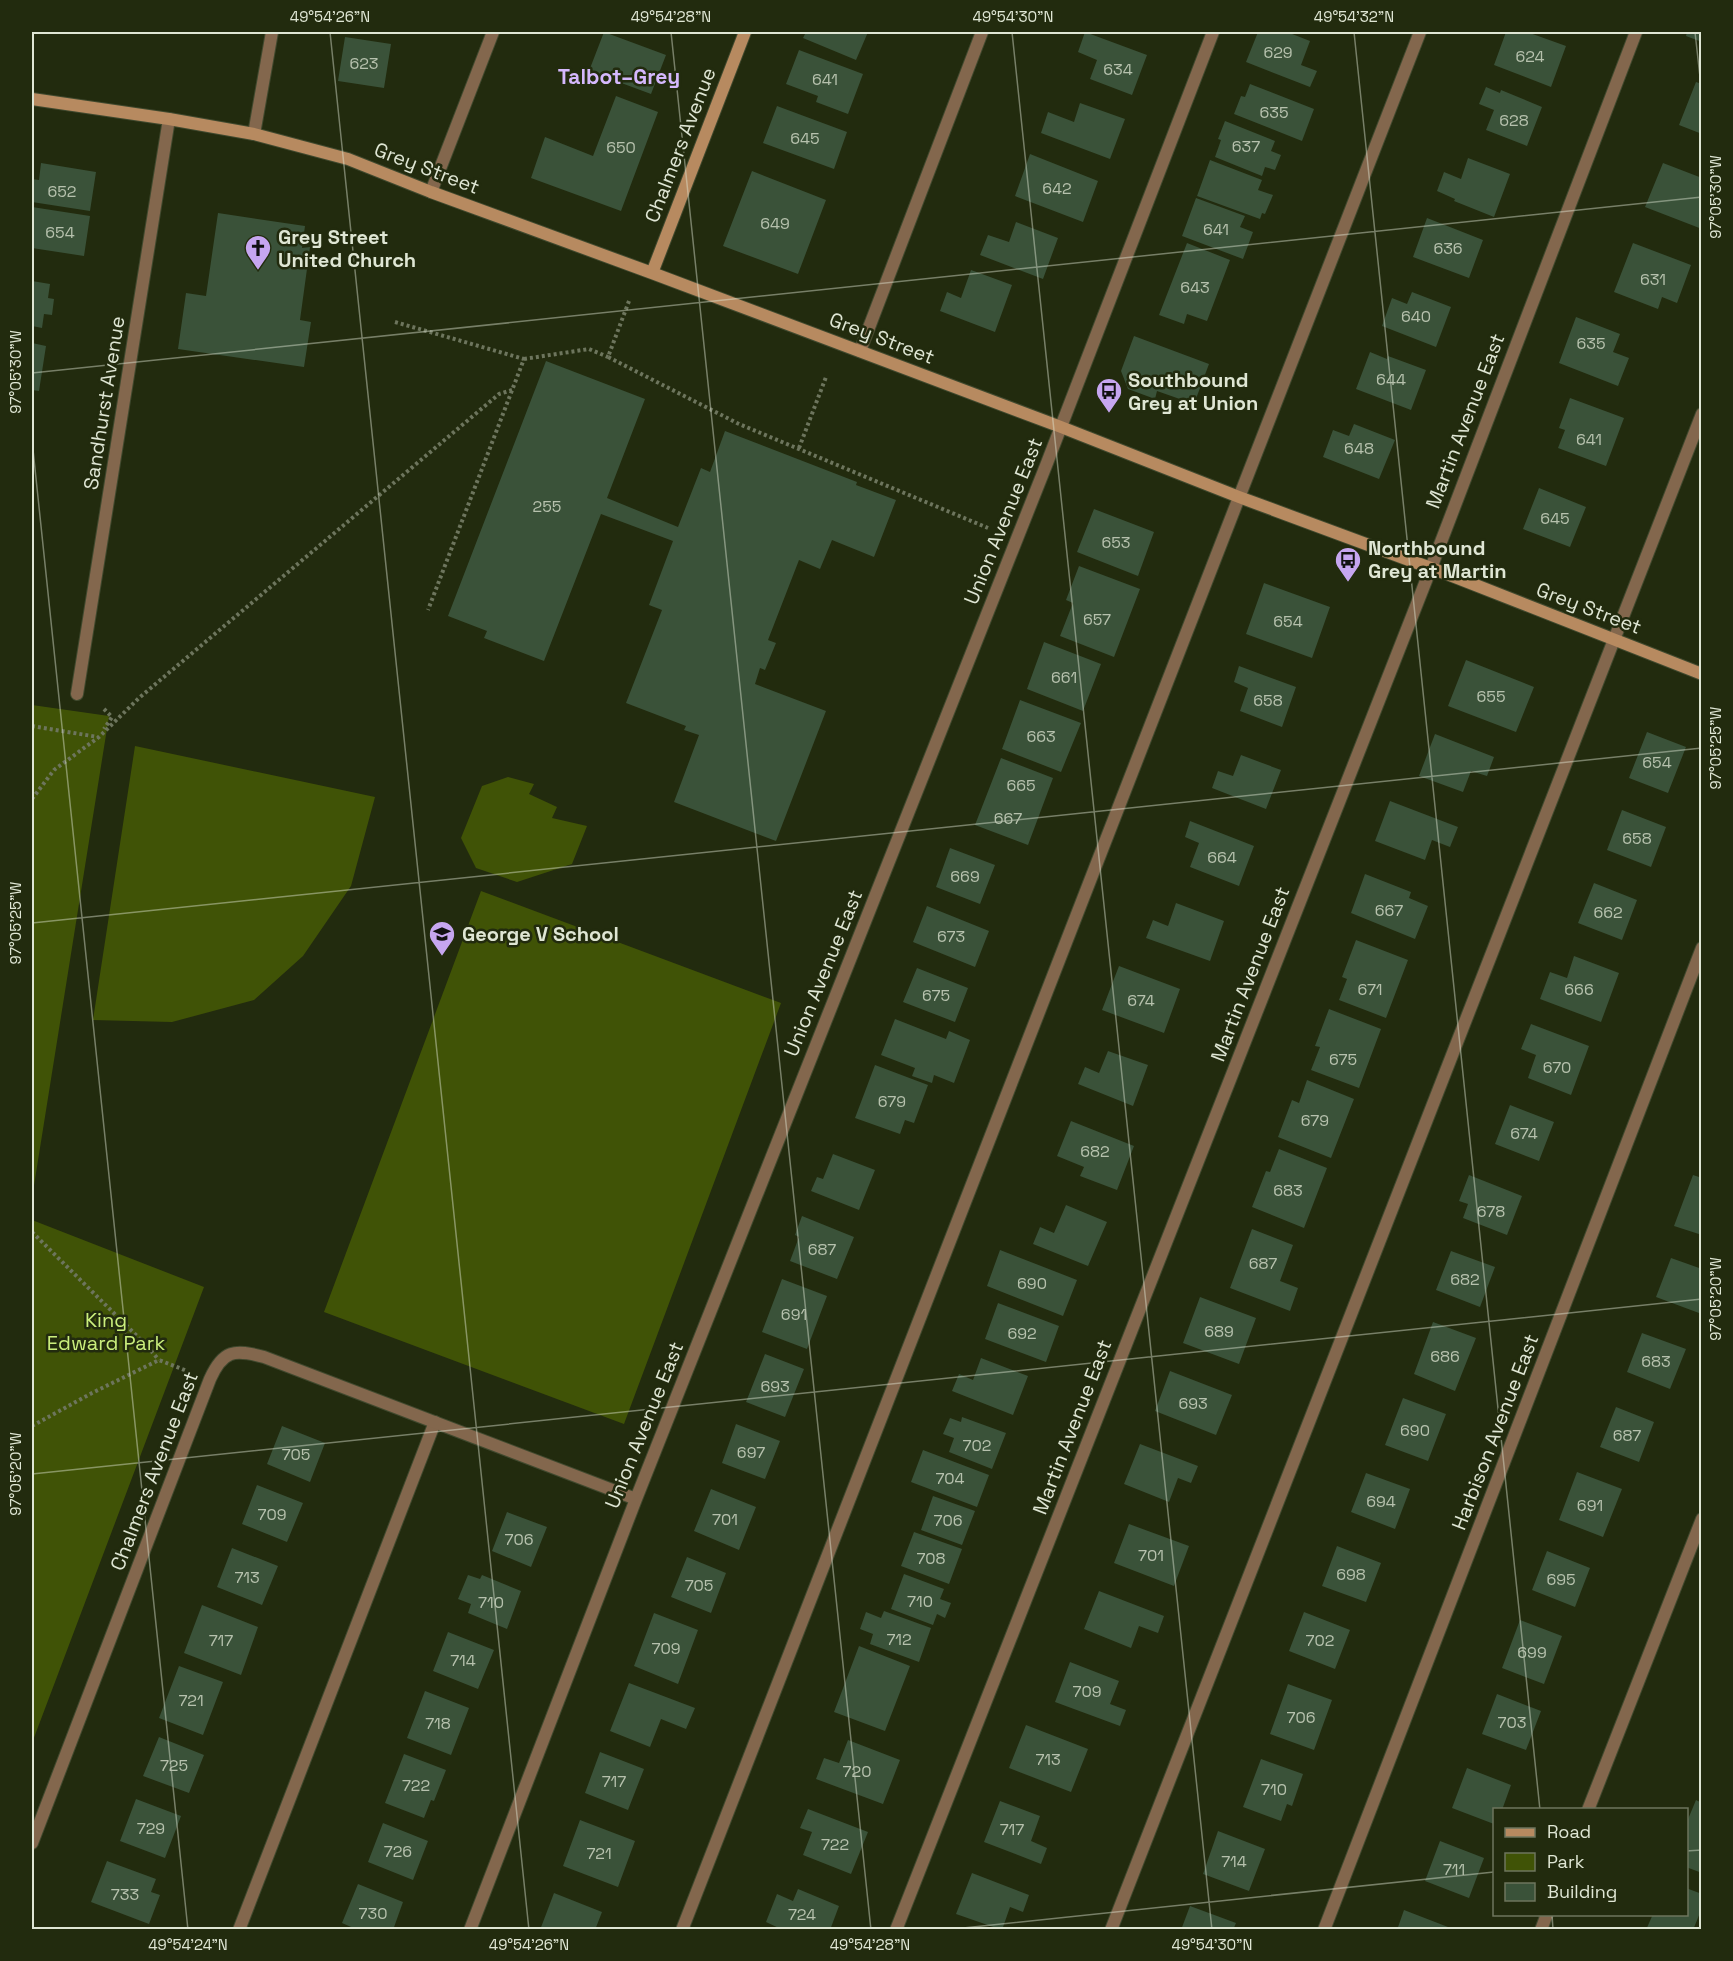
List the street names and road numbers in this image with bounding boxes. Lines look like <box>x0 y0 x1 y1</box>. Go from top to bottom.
street label: Chalmers Avenue <box>638 64 722 226</box>
street label: Grey Street <box>371 136 483 200</box>
street label: Grey Street <box>826 306 938 370</box>
street label: Sandhurst Avenue <box>77 314 131 492</box>
street label: Martin Avenue East <box>1420 330 1510 512</box>
street label: Union Avenue East <box>958 434 1048 608</box>
street label: Grey Street <box>1533 576 1645 640</box>
street label: Martin Avenue East <box>1205 883 1295 1065</box>
street label: Union Avenue East <box>778 886 868 1060</box>
street label: Harbison Avenue East <box>1446 1330 1544 1534</box>
street label: Martin Avenue East <box>1027 1336 1117 1518</box>
street label: Union Avenue East <box>599 1338 689 1512</box>
street label: Chalmers Avenue East <box>104 1368 204 1574</box>

